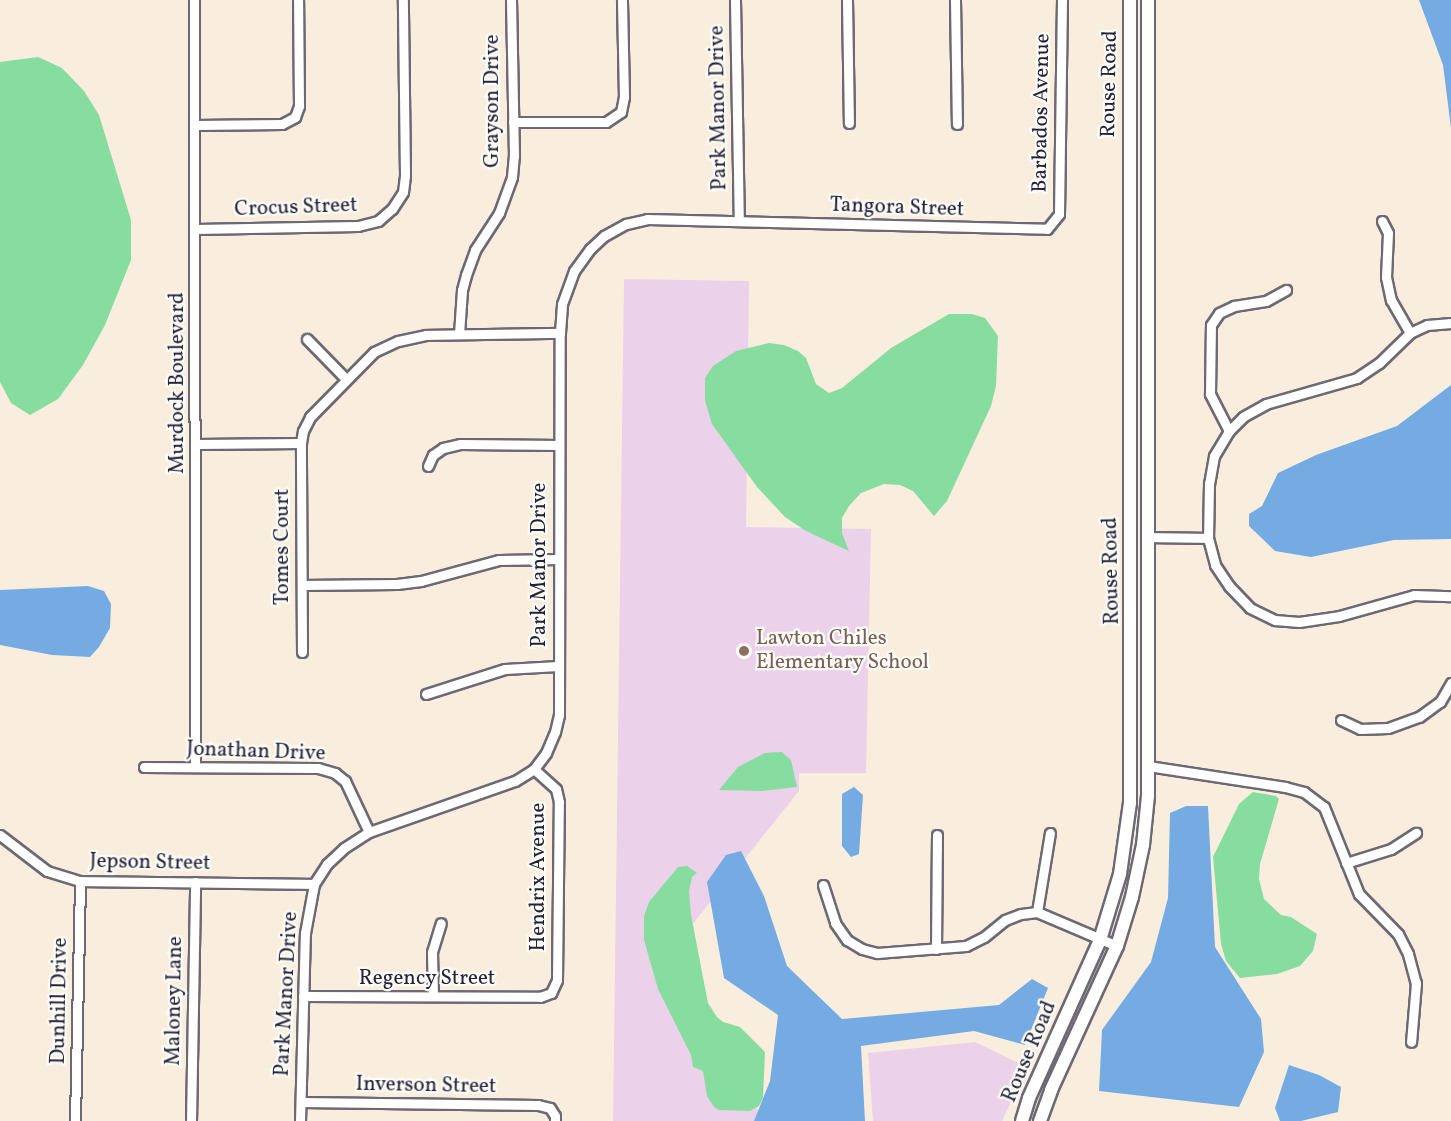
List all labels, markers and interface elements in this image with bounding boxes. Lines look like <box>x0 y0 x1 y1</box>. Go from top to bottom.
street label: Park Manor Drive <box>705 25 733 191</box>
street label: Rouse Road <box>1096 30 1124 138</box>
street label: Barbados Avenue <box>1028 33 1056 193</box>
street label: Grayson Drive <box>480 34 506 168</box>
street label: Crocus Street <box>234 193 358 223</box>
street label: Tangora Street <box>829 193 965 223</box>
street label: Murdock Boulevard <box>165 292 191 474</box>
street label: Park Manor Drive <box>527 482 553 648</box>
street label: Tomes Court <box>270 489 296 605</box>
street label: Rouse Road <box>1098 517 1126 625</box>
place label: Lawton Chiles Elementary School <box>756 626 930 676</box>
marker: Lawton Chiles Elementary School <box>737 644 751 658</box>
street label: Jonathan Drive <box>186 737 326 767</box>
street label: Hendrix Avenue <box>526 802 552 952</box>
street label: Jepson Street <box>89 849 211 877</box>
street label: Park Manor Drive <box>270 911 304 1077</box>
street label: Maloney Lane <box>161 936 189 1066</box>
street label: Dunhill Drive <box>46 937 74 1065</box>
street label: Regency Street <box>358 966 496 992</box>
street label: Rouse Road <box>997 998 1063 1106</box>
street label: Inverson Street <box>355 1072 497 1100</box>

